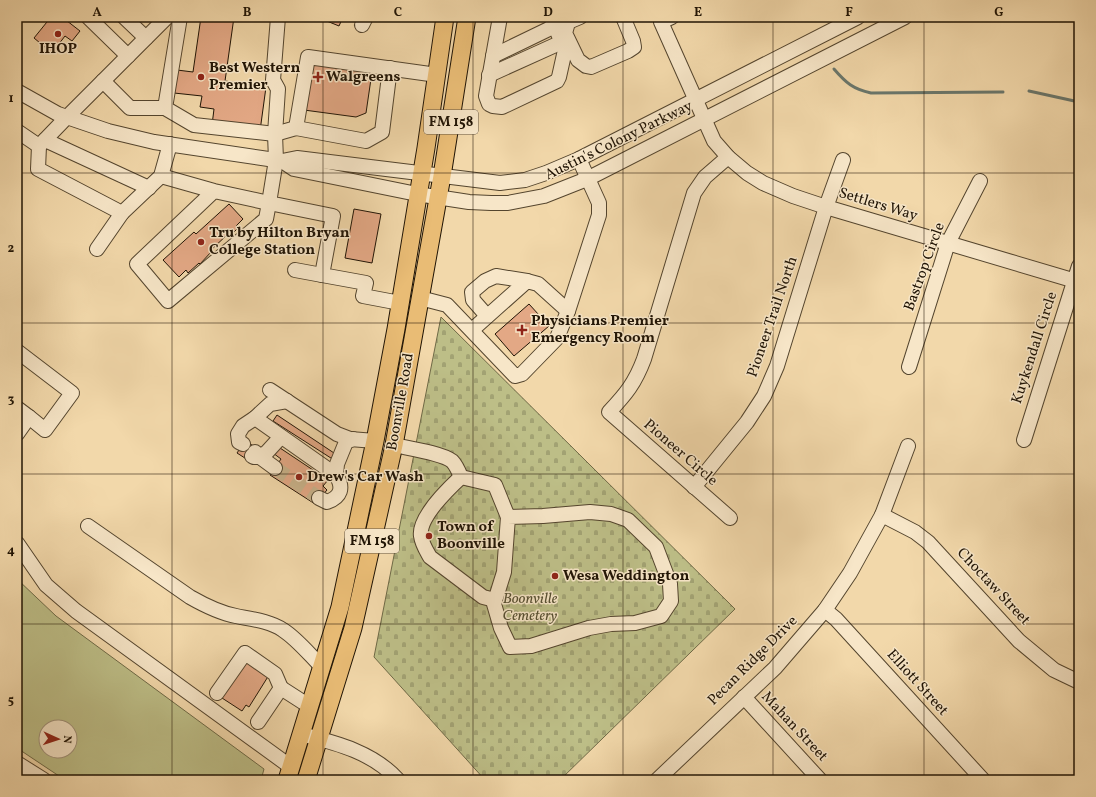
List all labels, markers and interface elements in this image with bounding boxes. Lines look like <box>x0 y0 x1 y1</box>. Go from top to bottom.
text: A <box>92 4 102 22</box>
text: B <box>243 4 252 22</box>
text: C <box>394 4 402 22</box>
text: D <box>543 4 553 22</box>
text: E <box>694 4 702 22</box>
text: F <box>845 4 853 22</box>
text: G <box>994 4 1004 22</box>
marker: IHOP <box>53 29 63 39</box>
place label: IHOP <box>39 39 78 60</box>
place label: Best Western Premier <box>209 58 300 96</box>
place label: Walgreens <box>326 67 401 88</box>
marker: Best Western Premier <box>196 72 206 82</box>
marker: Walgreens <box>313 72 323 82</box>
text: 1 <box>8 90 14 108</box>
street label: Austin's Colony Parkway <box>542 96 696 186</box>
road number: FM 158 <box>424 110 478 134</box>
street label: Settlers Way <box>836 183 920 227</box>
street label: Bastrop Circle <box>899 220 951 314</box>
place label: Tru by Hilton Bryan College Station <box>209 223 350 261</box>
marker: Tru by Hilton Bryan College Station <box>196 237 206 247</box>
text: 2 <box>8 240 15 258</box>
street label: Pioneer Trail North <box>742 254 804 380</box>
street label: Kuykendall Circle <box>1007 289 1063 407</box>
place label: Physicians Premier Emergency Room <box>531 311 669 349</box>
marker: Physicians Premier Emergency Room <box>516 324 528 336</box>
street label: Boonville Road <box>382 351 420 453</box>
text: 3 <box>8 391 15 409</box>
street label: Pioneer Circle <box>638 415 722 491</box>
place label: Drew's Car Wash <box>307 467 424 488</box>
marker: Drew's Car Wash <box>294 472 304 482</box>
place label: Town of Boonville <box>437 517 505 555</box>
road number: FM 158 <box>345 529 399 553</box>
marker: Town of Boonville <box>424 531 434 541</box>
text: 4 <box>7 542 15 560</box>
street label: Choctaw Street <box>951 544 1035 630</box>
place label: Wesa Weddington <box>563 566 689 587</box>
marker: Wesa Weddington <box>550 571 560 581</box>
park label: Boonville Cemetery <box>503 589 558 627</box>
street label: Pecan Ridge Drive <box>703 611 803 711</box>
street label: Elliott Street <box>881 645 953 721</box>
street label: Mahan Street <box>756 687 832 767</box>
text: 5 <box>8 692 14 710</box>
north arrow <box>38 719 78 759</box>
text: N <box>59 735 74 744</box>

